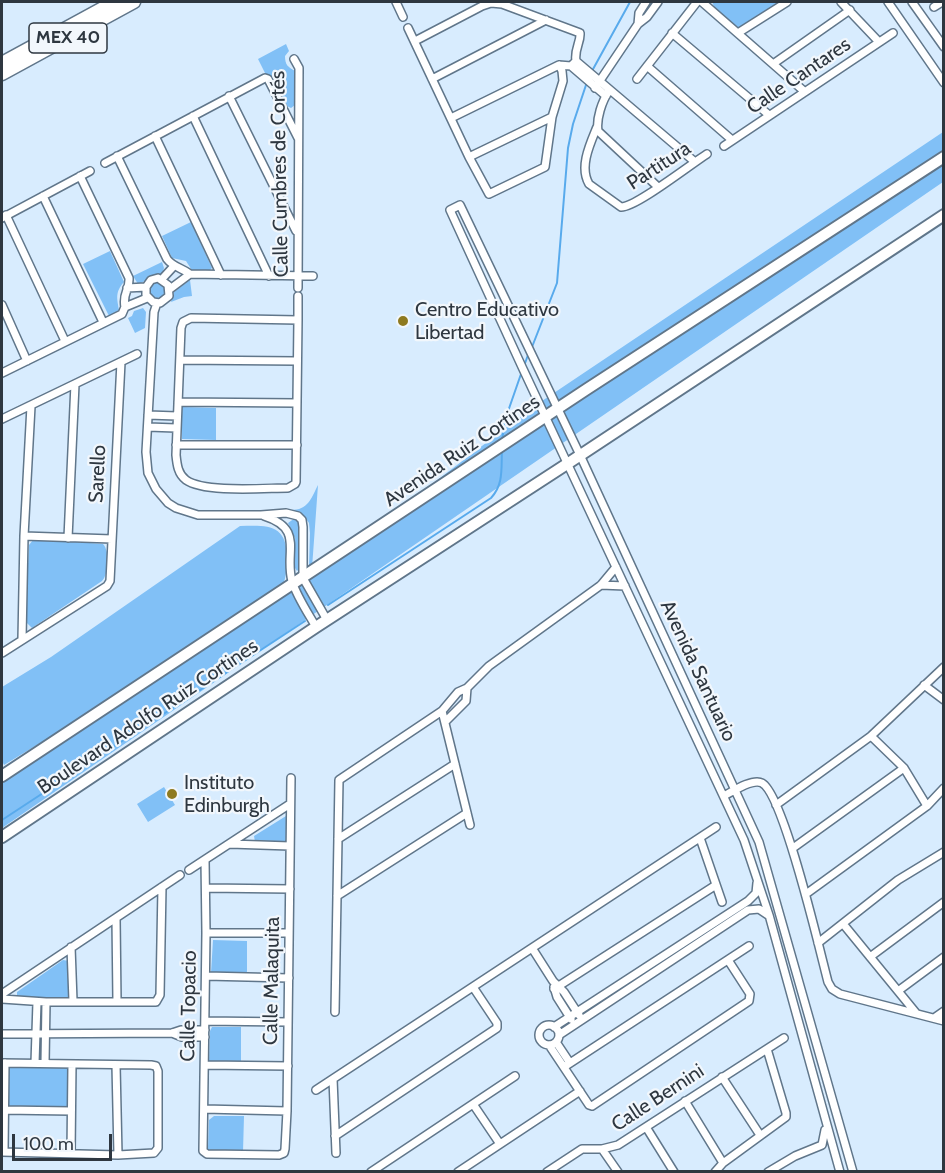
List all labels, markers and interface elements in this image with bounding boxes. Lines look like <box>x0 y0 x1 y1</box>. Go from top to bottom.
road number: MEX 40 <box>29 23 107 53</box>
street label: Calle Cantares <box>743 33 855 119</box>
street label: Calle Cumbres de Cortés <box>266 71 294 277</box>
street label: Partitura <box>623 137 695 195</box>
place label: Centro Educativo Libertad <box>415 298 559 345</box>
marker: Centro Educativo Libertad <box>396 314 410 328</box>
street label: Avenida Ruiz Cortines <box>380 390 544 512</box>
street label: Sarello <box>85 444 111 504</box>
street label: Avenida Santuario <box>655 597 741 745</box>
street label: Boulevard Adolfo Ruiz Cortines <box>33 634 263 800</box>
place label: Instituto Edinburgh <box>184 771 270 818</box>
marker: Instituto Edinburgh <box>165 787 179 801</box>
street label: Calle Malaquita <box>259 917 285 1045</box>
street label: Calle Topacio <box>176 950 202 1062</box>
street label: Calle Bernini <box>607 1059 709 1137</box>
scale bar <box>15 1122 116 1160</box>
text: 100 m <box>23 1133 74 1155</box>

